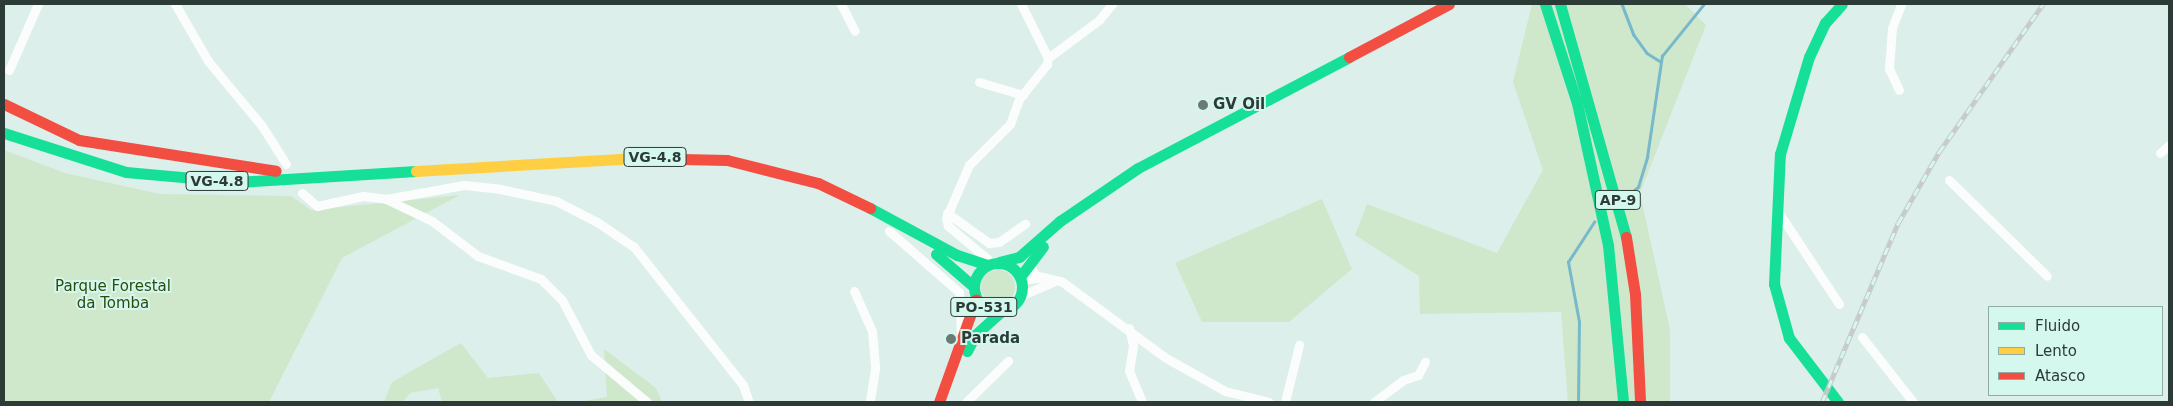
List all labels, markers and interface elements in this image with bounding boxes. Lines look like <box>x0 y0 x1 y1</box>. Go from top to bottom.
place label: GV Oil <box>1213 96 1265 114</box>
marker: GV Oil <box>1197 99 1209 111</box>
road number: VG-4.8 <box>622 146 688 168</box>
road number: VG-4.8 <box>184 170 250 192</box>
road number: AP-9 <box>1594 188 1642 212</box>
park label: Parque Forestal da Tomba <box>55 277 171 312</box>
road number: PO-531 <box>950 296 1018 318</box>
legend <box>1988 306 2163 396</box>
text: Fluido <box>2035 317 2080 335</box>
place label: Parada <box>961 330 1020 348</box>
marker: Parada <box>945 333 957 345</box>
text: Lento <box>2035 342 2077 360</box>
text: Atasco <box>2035 367 2085 385</box>

